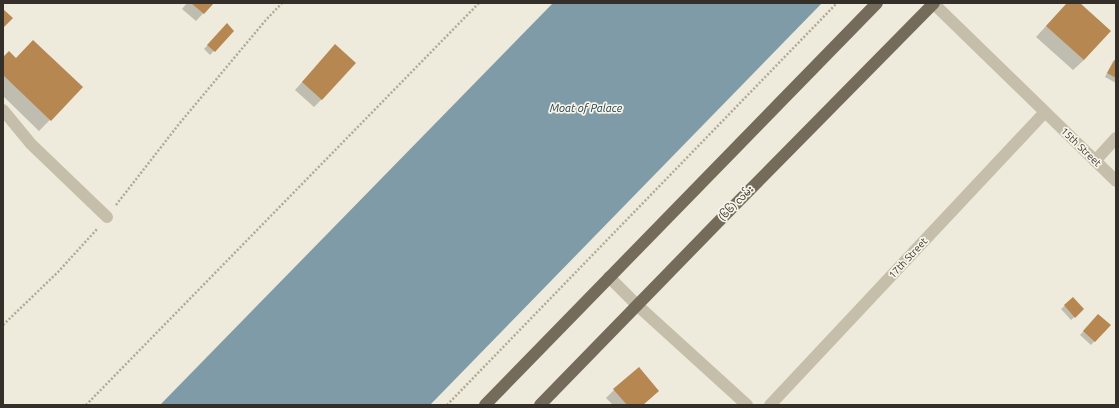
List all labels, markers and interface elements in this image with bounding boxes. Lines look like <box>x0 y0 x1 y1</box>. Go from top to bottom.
water label: Moat of Palace <box>550 102 623 114</box>
street label: 15th Street <box>1059 125 1103 169</box>
street label: (၆၆) လမ်း <box>715 182 756 223</box>
street label: 17th Street <box>887 236 930 280</box>

